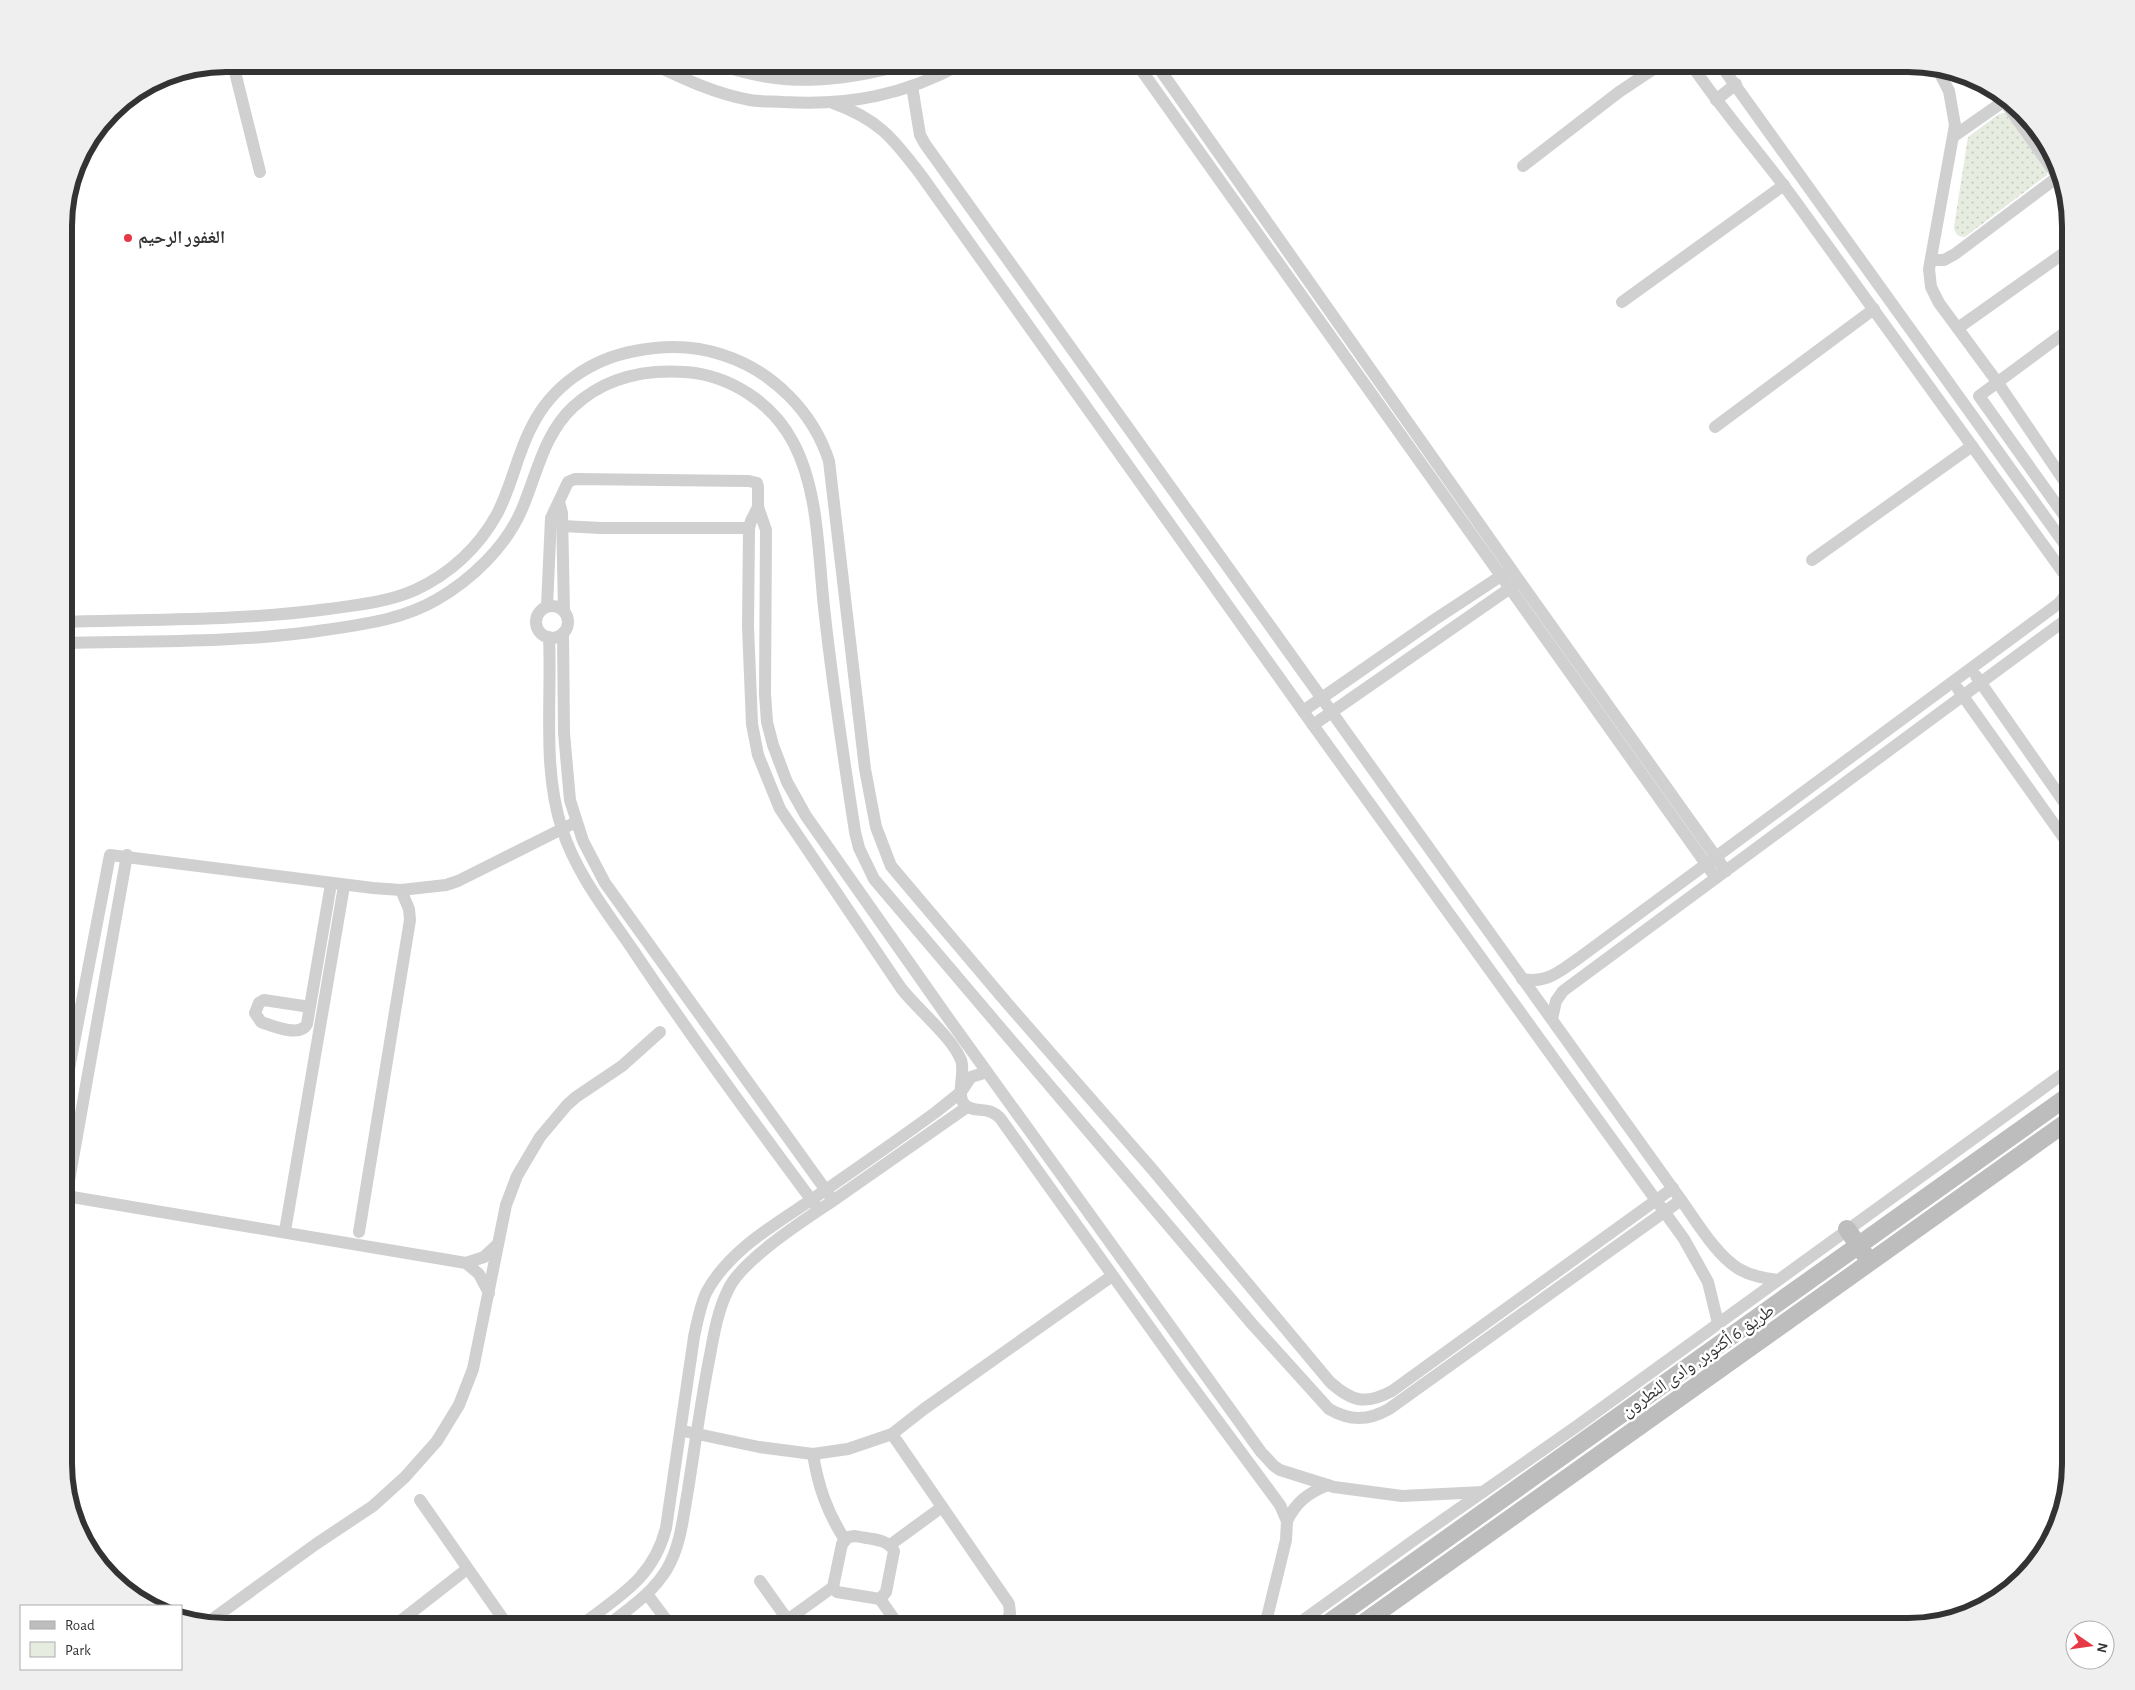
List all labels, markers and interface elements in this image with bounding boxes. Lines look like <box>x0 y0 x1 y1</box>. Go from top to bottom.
place label: الغفور الرحيم <box>138 229 225 249</box>
marker: الغفور الرحيم <box>122 232 134 244</box>
street label: طريق 6 أكتوبر, وادى النطرون <box>1617 1299 1778 1422</box>
legend <box>20 1605 182 1670</box>
text: Road <box>65 1618 95 1633</box>
north arrow <box>2065 1620 2115 1670</box>
text: N <box>2094 1641 2110 1654</box>
text: Park <box>65 1643 91 1658</box>

